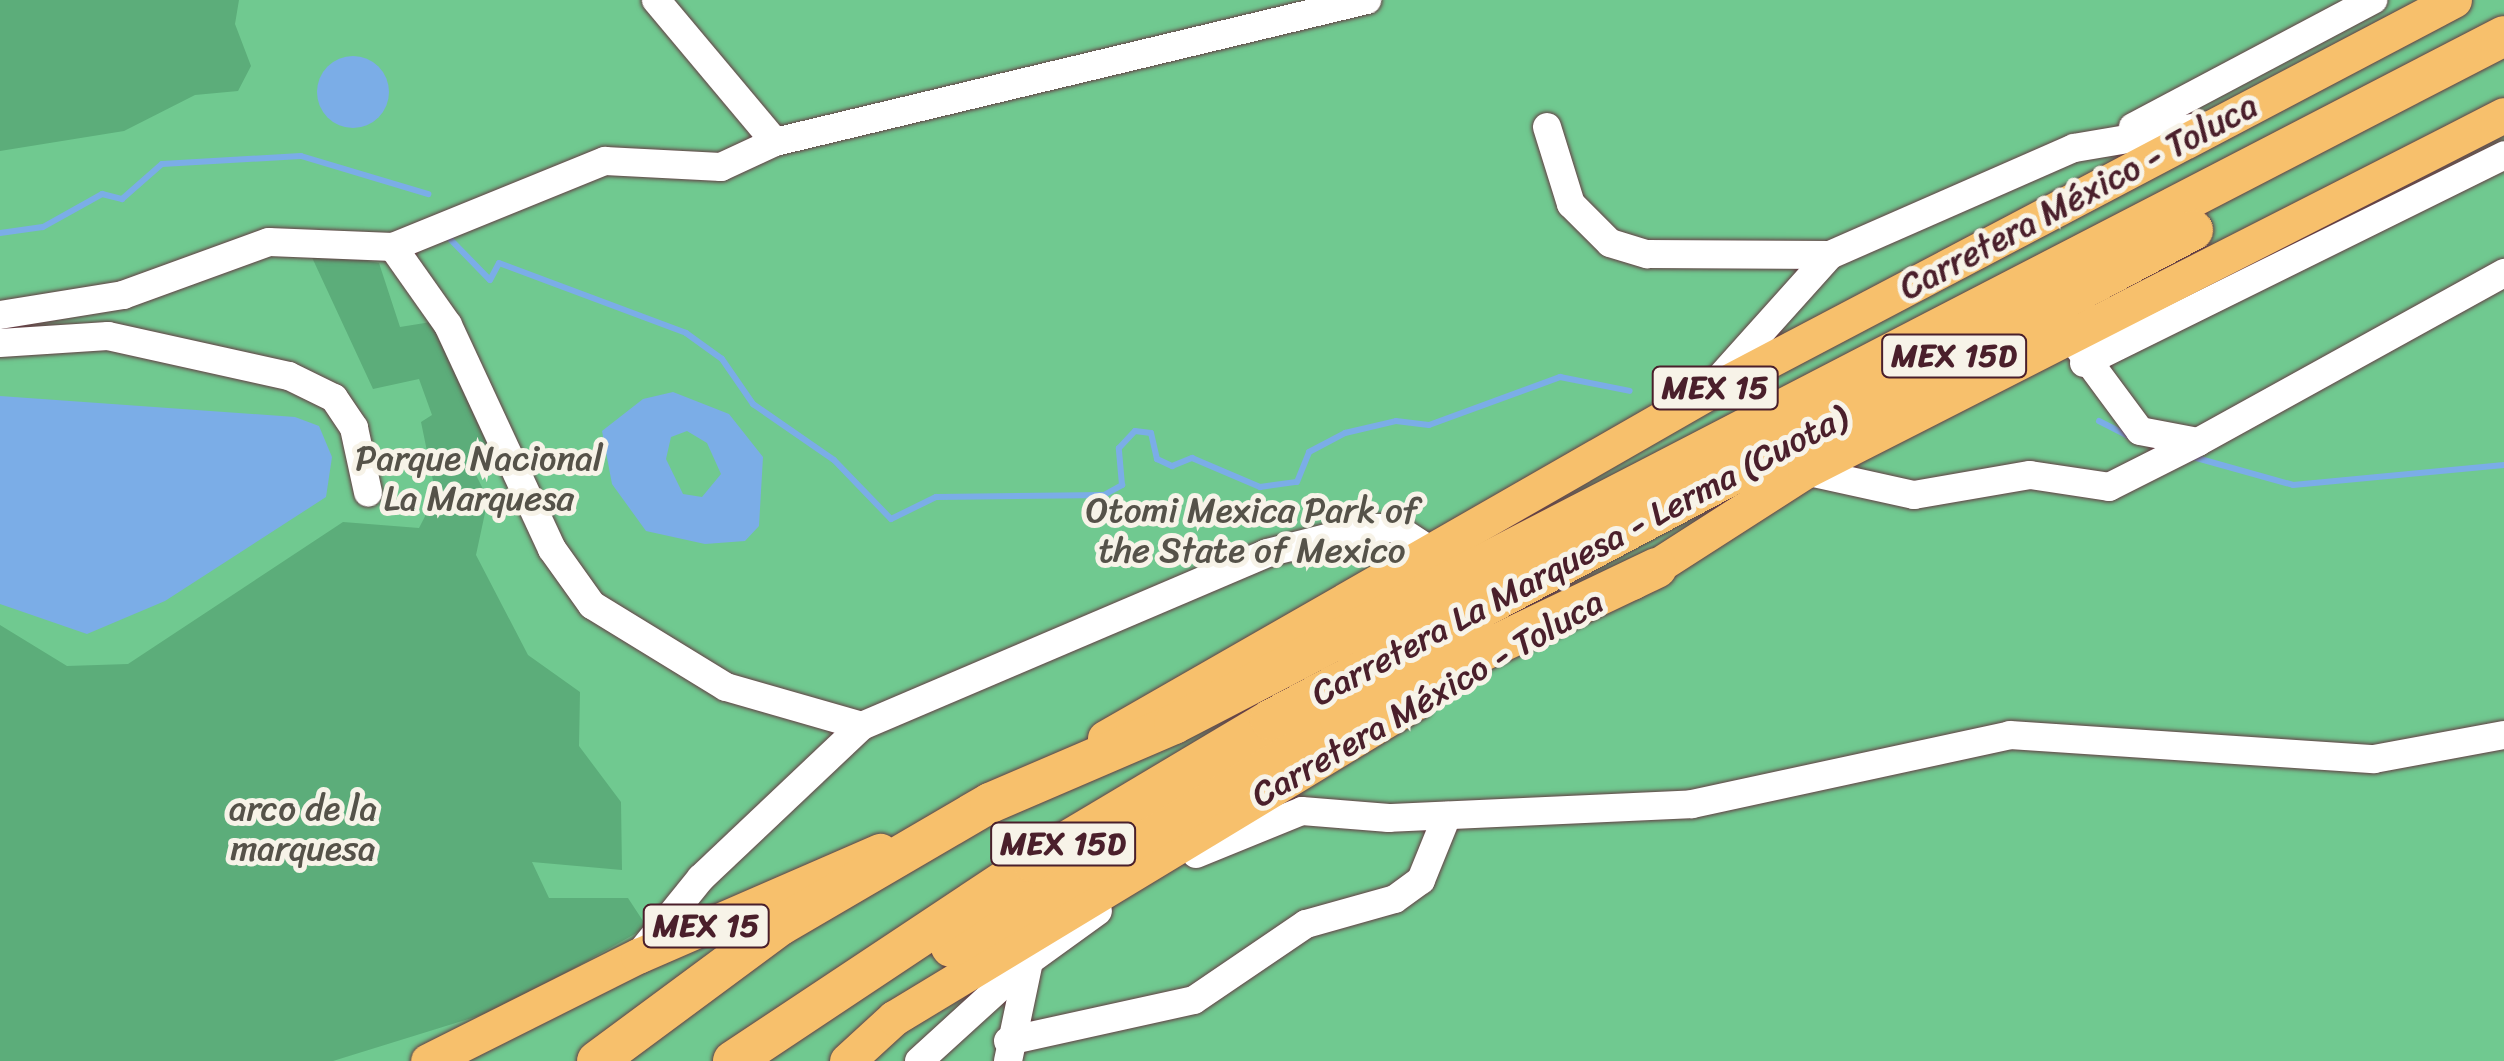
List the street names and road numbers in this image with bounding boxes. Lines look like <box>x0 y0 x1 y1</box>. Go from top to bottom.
street label: Carretera México - Toluca <box>1892 84 2264 308</box>
road number: MEX 15D <box>1879 329 2029 383</box>
road number: MEX 15 <box>1650 361 1780 415</box>
street label: Carretera La Marquesa - Lerma (Cuota) <box>1305 396 1853 714</box>
street label: Carretera México - Toluca <box>1243 580 1611 816</box>
road number: MEX 15D <box>988 817 1138 871</box>
road number: MEX 15 <box>641 899 771 953</box>

